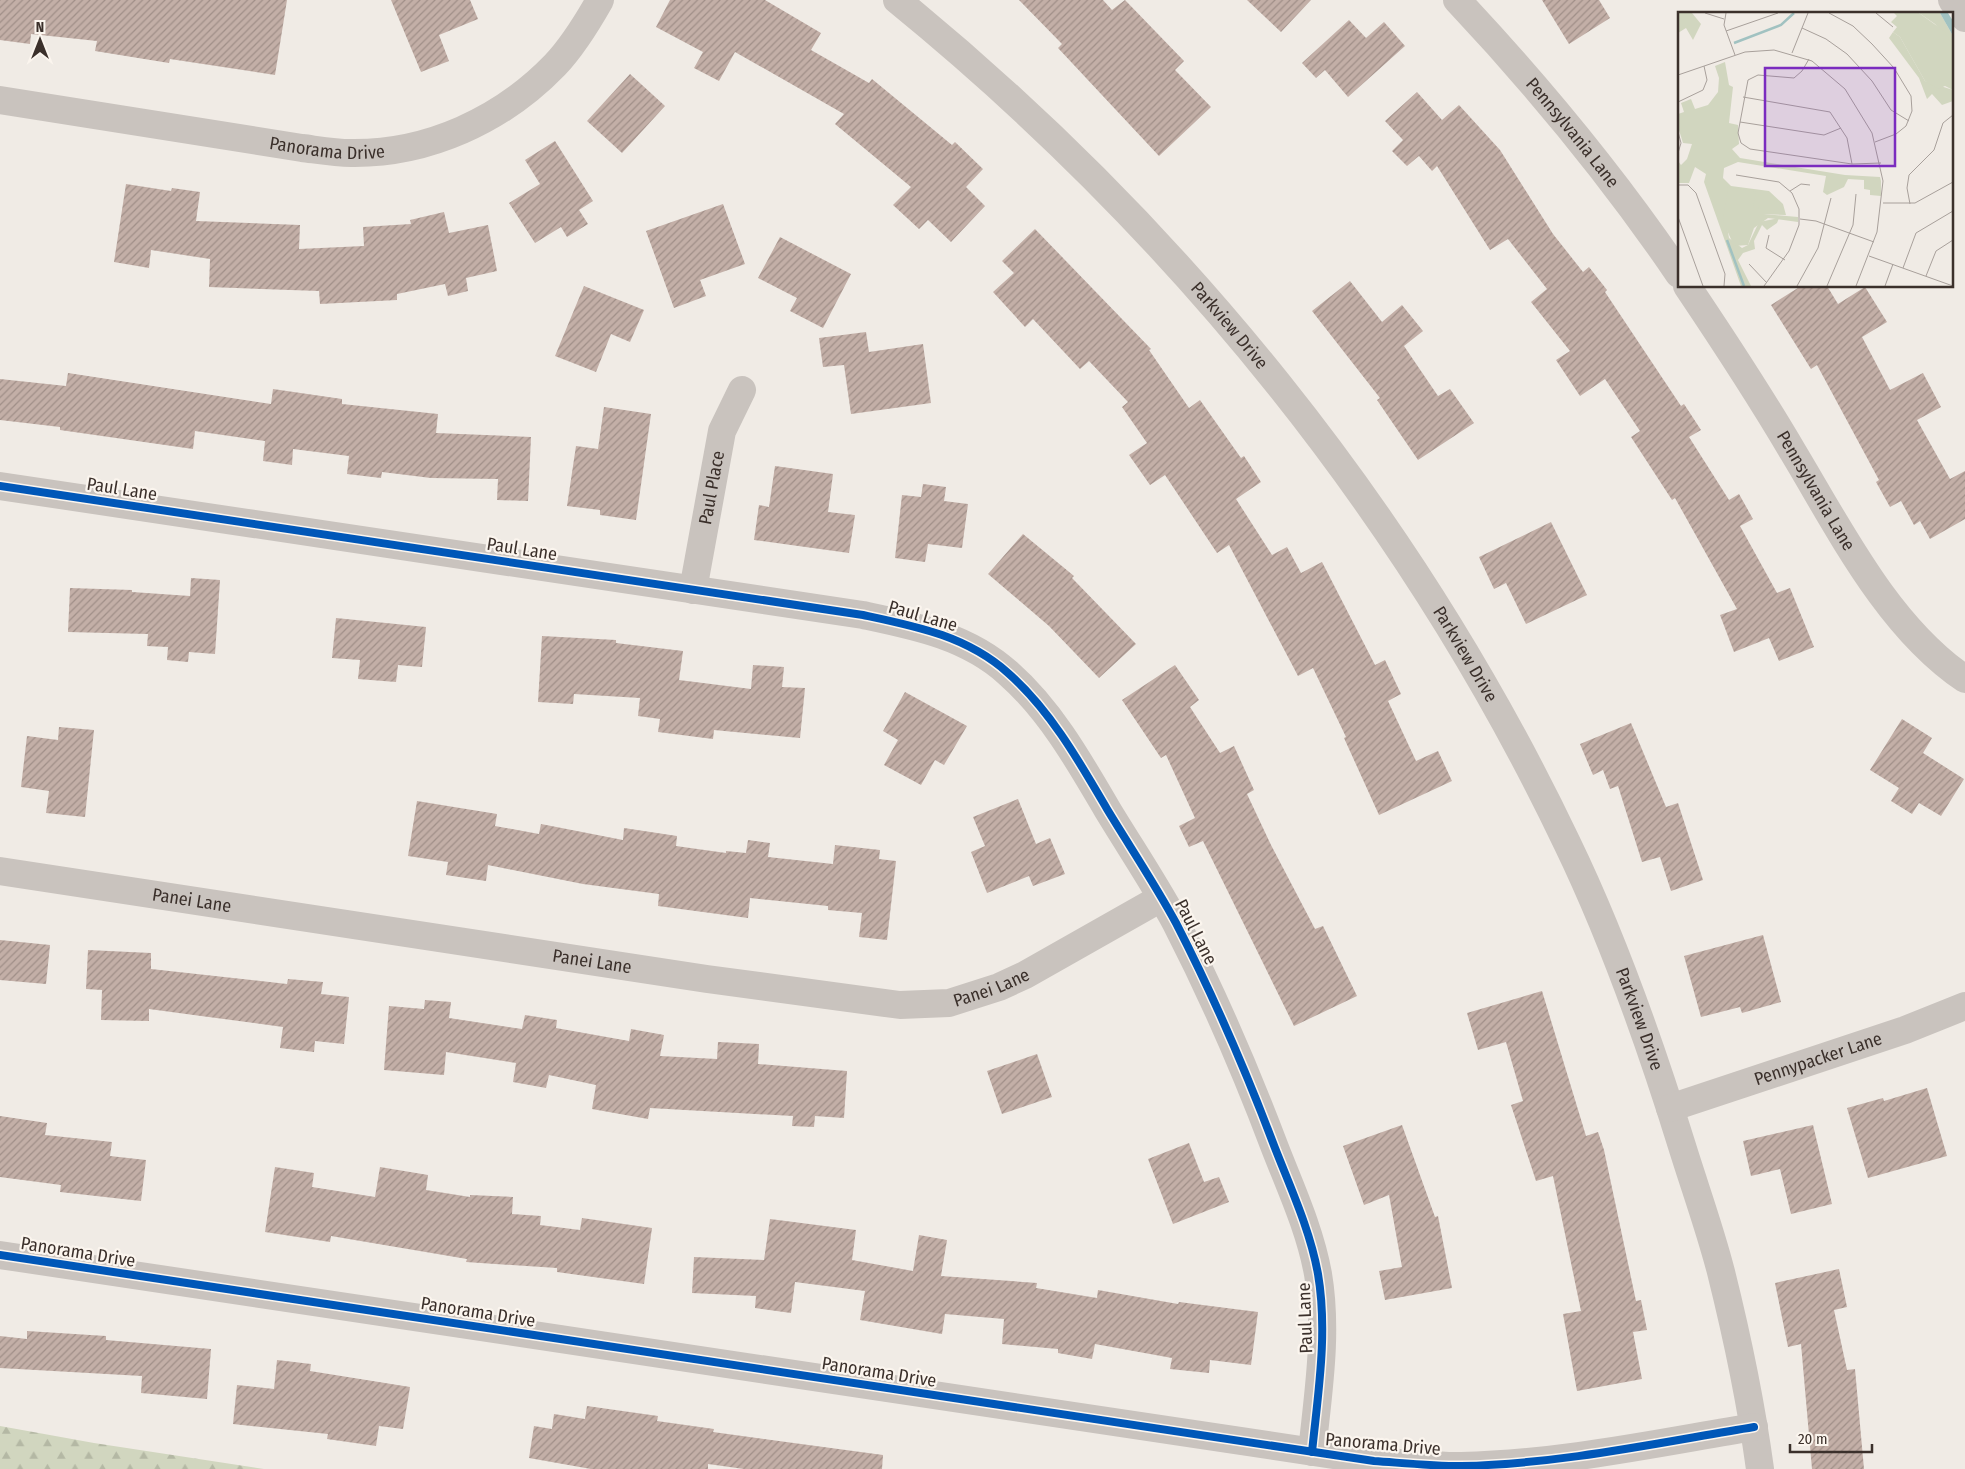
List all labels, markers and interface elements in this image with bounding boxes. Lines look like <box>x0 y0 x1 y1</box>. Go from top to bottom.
inset map <box>1678 12 1952 288</box>
north arrow <box>15 15 65 65</box>
text: N <box>36 19 44 36</box>
street label: Pennsylvania Lane <box>1521 73 1624 192</box>
street label: Panorama Drive <box>268 132 386 164</box>
street label: Parkview Drive <box>1186 277 1273 374</box>
street label: Pennsylvania Lane <box>1772 427 1860 555</box>
street label: Paul Place <box>694 449 729 526</box>
street label: Paul Lane <box>85 473 159 505</box>
street label: Paul Lane <box>485 533 559 565</box>
street label: Paul Lane <box>886 596 960 636</box>
street label: Parkview Drive <box>1428 602 1502 706</box>
street label: Panei Lane <box>151 883 233 917</box>
street label: Paul Lane <box>1170 895 1222 969</box>
street label: Panei Lane <box>551 945 633 978</box>
street label: Panei Lane <box>951 963 1033 1012</box>
street label: Parkview Drive <box>1611 964 1668 1073</box>
street label: Pennypacker Lane <box>1751 1027 1885 1090</box>
street label: Panorama Drive <box>19 1232 137 1272</box>
street label: Paul Lane <box>1293 1282 1317 1354</box>
street label: Panorama Drive <box>419 1292 537 1332</box>
street label: Panorama Drive <box>820 1352 938 1392</box>
scale bar <box>1790 1422 1872 1454</box>
street label: Panorama Drive <box>1324 1428 1442 1460</box>
text: 20 m <box>1798 1430 1828 1448</box>

